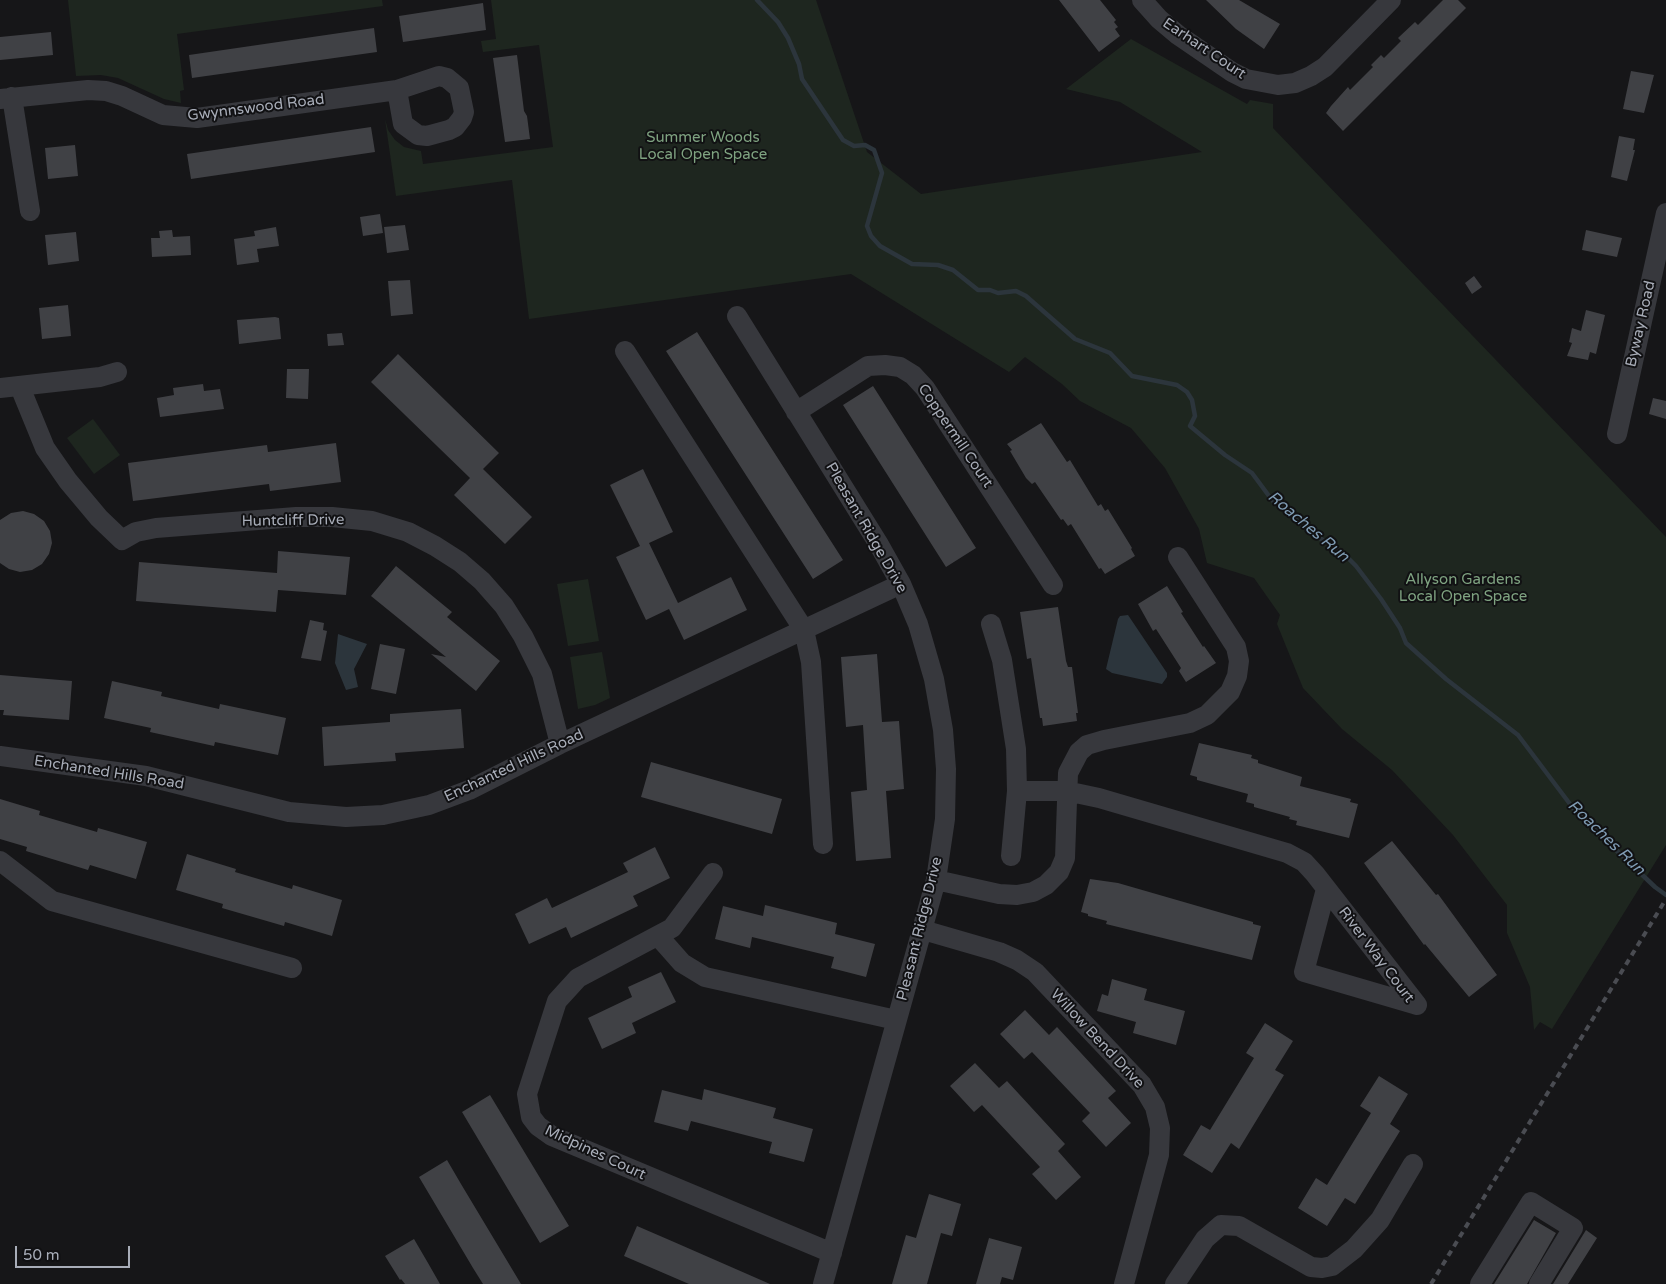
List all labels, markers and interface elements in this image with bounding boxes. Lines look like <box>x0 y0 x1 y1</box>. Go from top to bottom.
street label: Earhart Court <box>1159 15 1249 83</box>
street label: Gwynnswood Road <box>187 91 325 125</box>
park label: Summer Woods Local Open Space <box>639 129 767 164</box>
street label: Byway Road <box>1622 279 1660 369</box>
street label: Coppermill Court <box>914 381 996 491</box>
street label: Pleasant Ridge Drive <box>821 460 911 596</box>
water label: Roaches Run <box>1263 487 1353 567</box>
street label: Huntcliff Drive <box>241 511 345 531</box>
park label: Allyson Gardens Local Open Space <box>1399 571 1527 606</box>
street label: Enchanted Hills Road <box>441 726 587 806</box>
street label: Enchanted Hills Road <box>33 752 185 794</box>
water label: Roaches Run <box>1563 796 1649 880</box>
street label: Pleasant Ridge Drive <box>893 855 947 1003</box>
street label: River Way Court <box>1334 904 1418 1006</box>
street label: Willow Bend Drive <box>1046 986 1148 1092</box>
street label: Midpines Court <box>542 1122 648 1184</box>
scale bar <box>18 1236 132 1268</box>
text: 50 m <box>23 1246 60 1264</box>

